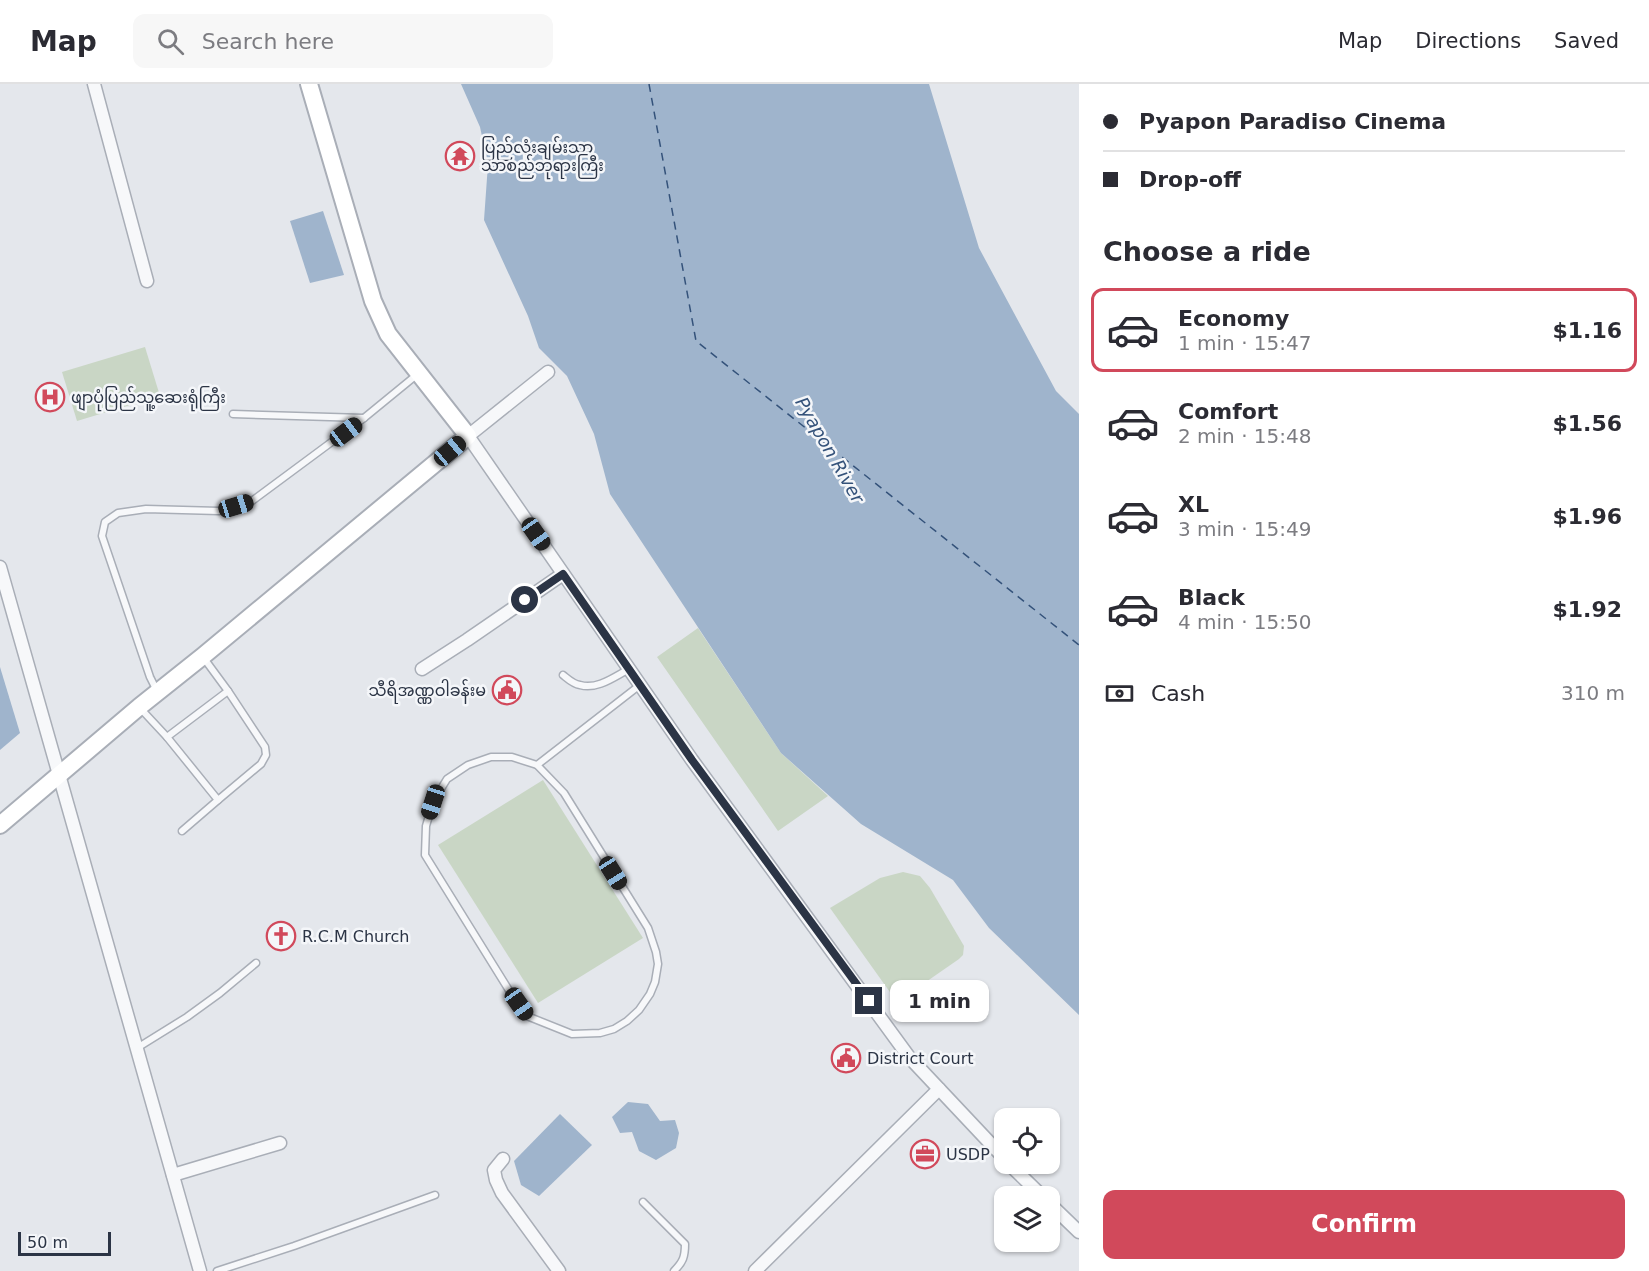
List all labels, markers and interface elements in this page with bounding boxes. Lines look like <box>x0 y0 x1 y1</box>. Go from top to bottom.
search box <box>133 14 553 68</box>
text: Map <box>30 25 97 58</box>
icon: search <box>154 25 187 58</box>
text: Search here <box>202 29 334 54</box>
text: Map <box>1338 29 1382 53</box>
text: Directions <box>1415 29 1521 53</box>
text: Saved <box>1554 29 1619 53</box>
text: Pyapon Paradiso Cinema <box>1139 109 1446 134</box>
place label: ပြည်လုံးချမ်းသာ သာစည်ဘုရားကြီး <box>481 136 604 180</box>
temple icon: ပြည်လုံးချမ်းသာ သာစည်ဘုရားကြီး <box>444 140 476 172</box>
text: Drop-off <box>1139 167 1241 192</box>
text: Choose a ride <box>1103 236 1311 267</box>
icon: car <box>1106 303 1160 357</box>
text: Economy <box>1178 306 1289 331</box>
text: $1.16 <box>1552 318 1622 343</box>
text: 1 min · 15:47 <box>1178 331 1312 355</box>
hospital icon: ဖျာပုံပြည်သူ့ဆေးရုံကြီး <box>34 381 66 413</box>
place label: ဖျာပုံပြည်သူ့ဆေးရုံကြီး <box>71 386 226 412</box>
water label: Pyapon River <box>791 393 870 508</box>
icon: car <box>1106 396 1160 450</box>
text: Comfort <box>1178 399 1278 424</box>
text: $1.56 <box>1552 411 1622 436</box>
car <box>326 414 366 450</box>
text: 2 min · 15:48 <box>1178 424 1312 448</box>
car <box>430 433 470 469</box>
icon: car <box>1106 489 1160 543</box>
car <box>216 492 256 520</box>
text: XL <box>1178 492 1209 517</box>
text: $1.96 <box>1552 504 1622 529</box>
car <box>518 514 554 554</box>
text: 3 min · 15:49 <box>1178 517 1312 541</box>
icon: car <box>1106 582 1160 636</box>
text: Black <box>1178 585 1245 610</box>
route start <box>511 586 538 613</box>
text: $1.92 <box>1552 597 1622 622</box>
text: 4 min · 15:50 <box>1178 610 1312 634</box>
public building icon: သီရိအဏ္ဏဝါခန်းမ <box>491 674 523 706</box>
icon: cash <box>1103 677 1136 710</box>
place label: သီရိအဏ္ဏဝါခန်းမ <box>368 679 486 704</box>
text: Cash <box>1151 681 1205 706</box>
text: 310 m <box>1561 681 1625 705</box>
car <box>419 782 447 822</box>
car <box>596 853 630 893</box>
church icon: R.C.M Church <box>265 920 297 952</box>
place label: R.C.M Church <box>302 927 409 946</box>
callout: 1 min <box>890 980 989 1022</box>
car <box>501 984 537 1024</box>
route end <box>855 987 882 1014</box>
text: 1 min <box>908 989 971 1013</box>
public building icon: District Court <box>830 1042 862 1074</box>
place label: District Court <box>867 1049 974 1068</box>
map controls <box>994 1108 1060 1252</box>
button: locate <box>994 1108 1060 1174</box>
office icon: USDP <box>909 1138 941 1170</box>
place label: USDP <box>946 1145 990 1164</box>
button: layers <box>994 1186 1060 1252</box>
button: Confirm <box>1103 1190 1625 1259</box>
scale bar <box>18 1229 111 1256</box>
text: 50 m <box>27 1233 68 1252</box>

